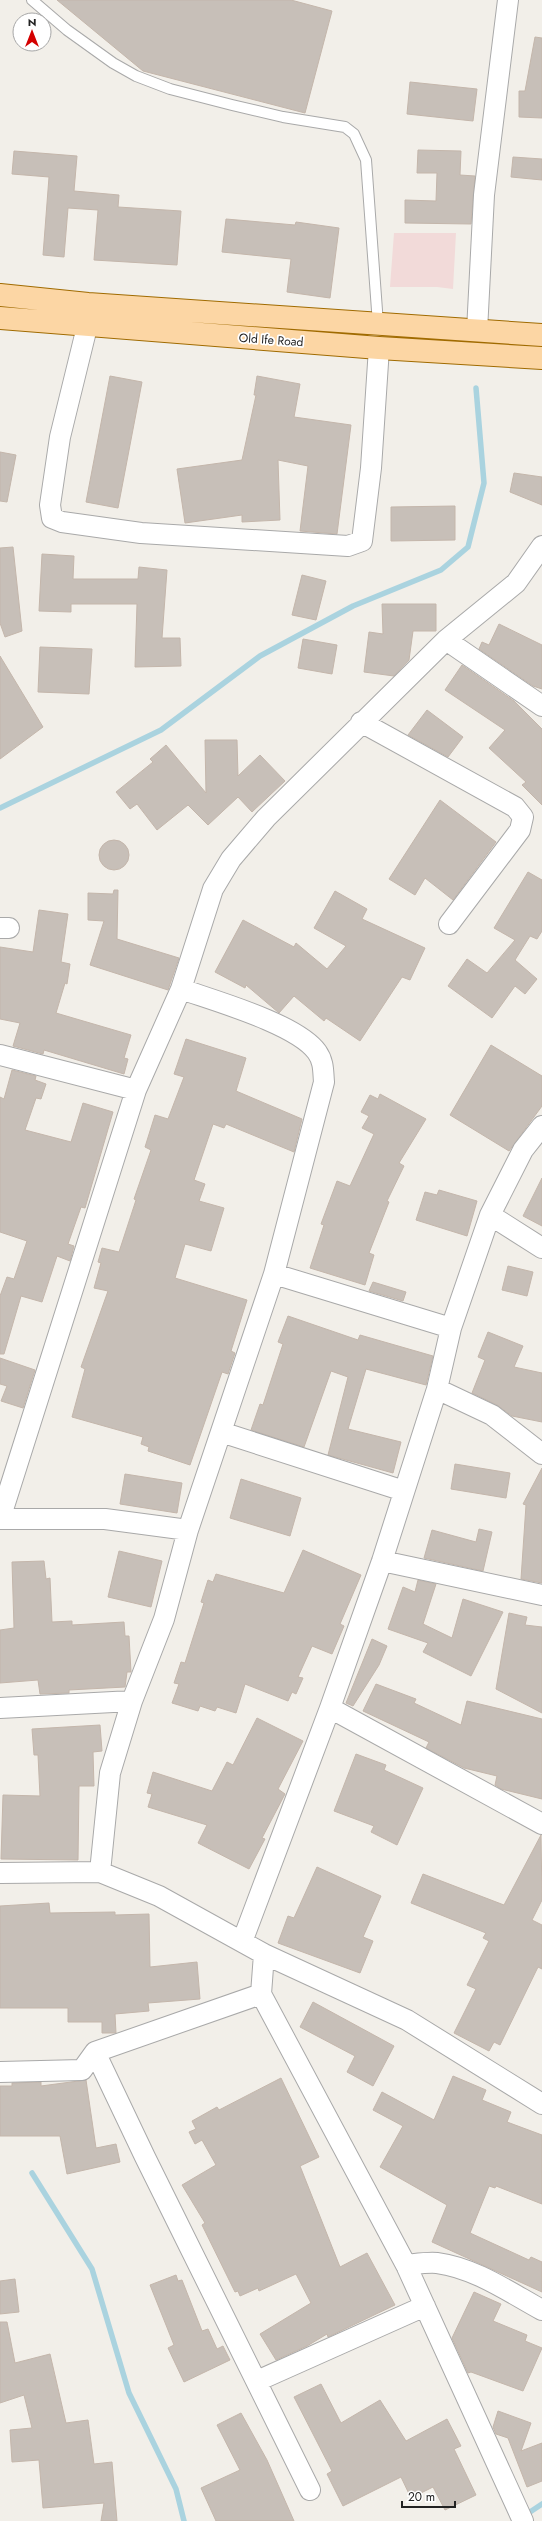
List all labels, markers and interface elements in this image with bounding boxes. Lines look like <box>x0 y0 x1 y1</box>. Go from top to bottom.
north arrow <box>12 12 52 52</box>
text: N <box>28 14 36 30</box>
street label: Old Ife Road <box>238 329 304 351</box>
scale bar <box>402 2483 455 2509</box>
text: 20 m <box>408 2488 435 2506</box>

